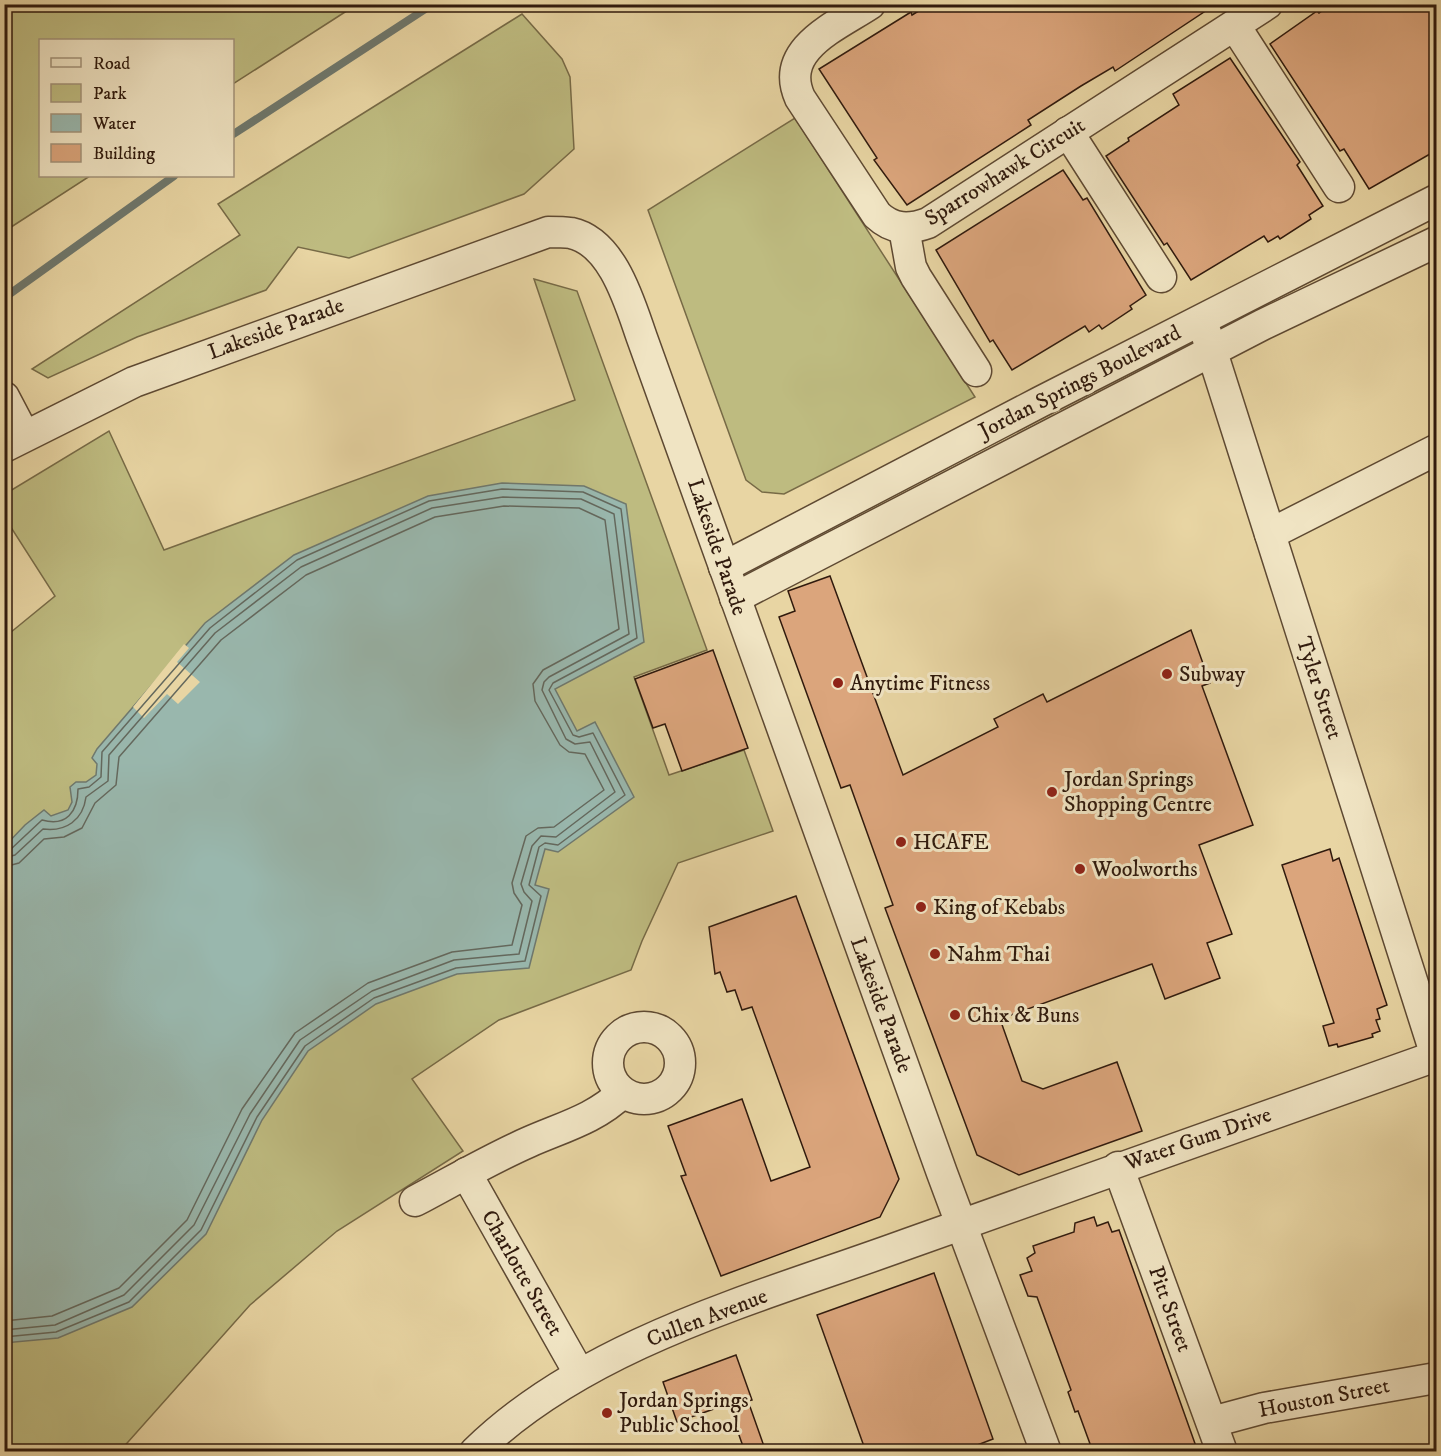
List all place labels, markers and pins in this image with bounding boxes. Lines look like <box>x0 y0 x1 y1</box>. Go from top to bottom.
place label: Subway <box>1179 661 1246 688</box>
marker: Subway <box>1160 667 1174 681</box>
place label: Anytime Fitness <box>850 670 990 697</box>
marker: Anytime Fitness <box>831 676 845 690</box>
place label: Jordan Springs Shopping Centre <box>1062 766 1212 818</box>
marker: Jordan Springs Shopping Centre <box>1045 785 1059 799</box>
place label: HCAFE <box>913 829 989 856</box>
marker: HCAFE <box>894 835 908 849</box>
place label: Woolworths <box>1091 856 1198 883</box>
marker: Woolworths <box>1073 862 1087 876</box>
place label: King of Kebabs <box>933 894 1065 921</box>
marker: King of Kebabs <box>914 900 928 914</box>
place label: Nahm Thai <box>947 941 1050 968</box>
marker: Nahm Thai <box>928 947 942 961</box>
place label: Chix & Buns <box>967 1002 1079 1029</box>
marker: Chix & Buns <box>948 1008 962 1022</box>
place label: Jordan Springs Public School <box>617 1387 749 1439</box>
marker: Jordan Springs Public School <box>600 1406 614 1420</box>

